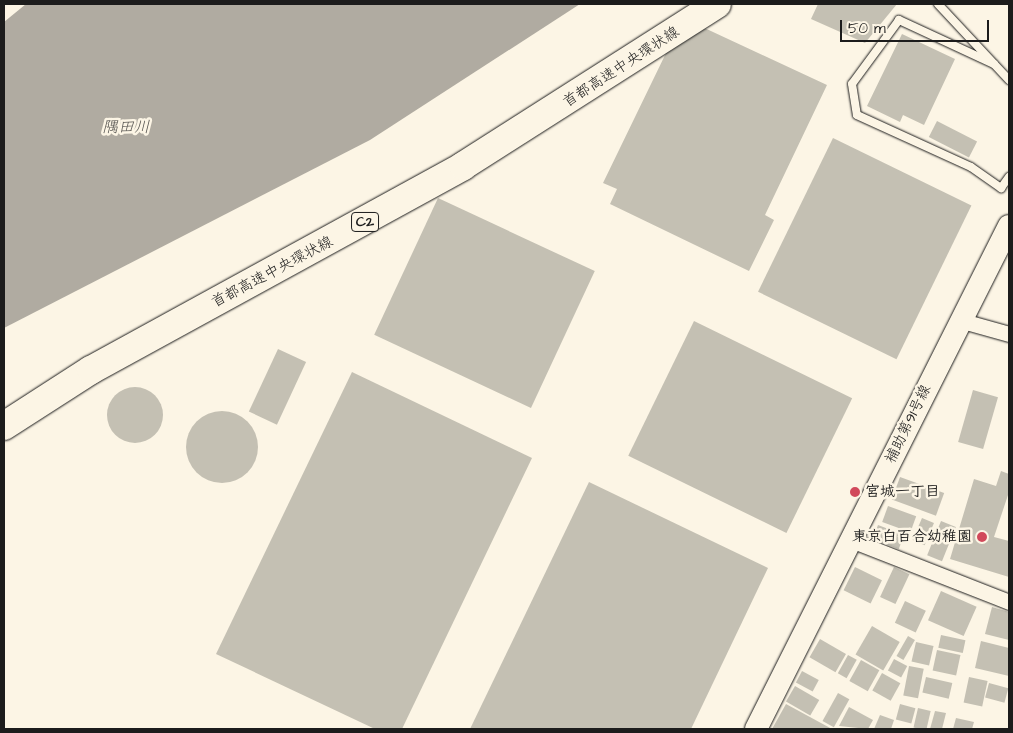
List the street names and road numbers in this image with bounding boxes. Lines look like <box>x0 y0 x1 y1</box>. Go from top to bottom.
street label: 首都高速中央環状線 <box>559 23 683 111</box>
road number: C2 <box>350 210 380 233</box>
street label: 首都高速中央環状線 <box>208 232 336 312</box>
street label: 補助第91号線 <box>881 382 935 466</box>

